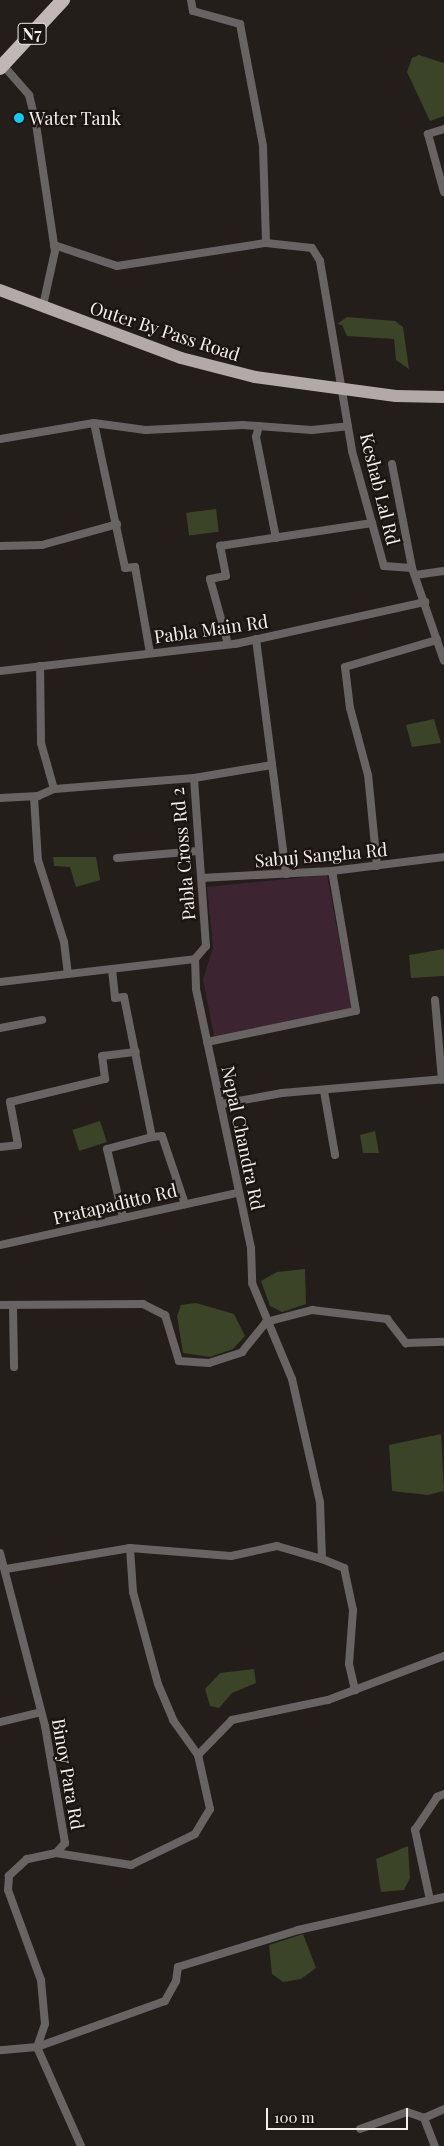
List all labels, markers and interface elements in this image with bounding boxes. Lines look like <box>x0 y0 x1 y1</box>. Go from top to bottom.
road number: N7 <box>17 20 47 48</box>
place label: Water Tank <box>29 107 122 129</box>
marker: Water Tank <box>13 112 25 124</box>
street label: Outer By Pass Road <box>87 296 243 366</box>
street label: Keshab Lal Rd <box>356 431 404 547</box>
street label: Pabla Main Rd <box>153 610 269 648</box>
street label: Pabla Cross Rd 2 <box>166 787 200 921</box>
street label: Sabuj Sangha Rd <box>254 838 388 872</box>
street label: Nepal Chandra Rd <box>217 1064 269 1212</box>
street label: Pratapaditto Rd <box>51 1179 179 1229</box>
street label: Binoy Para Rd <box>48 1716 88 1832</box>
scale bar <box>269 2098 412 2130</box>
text: 100 m <box>274 2107 315 2127</box>

